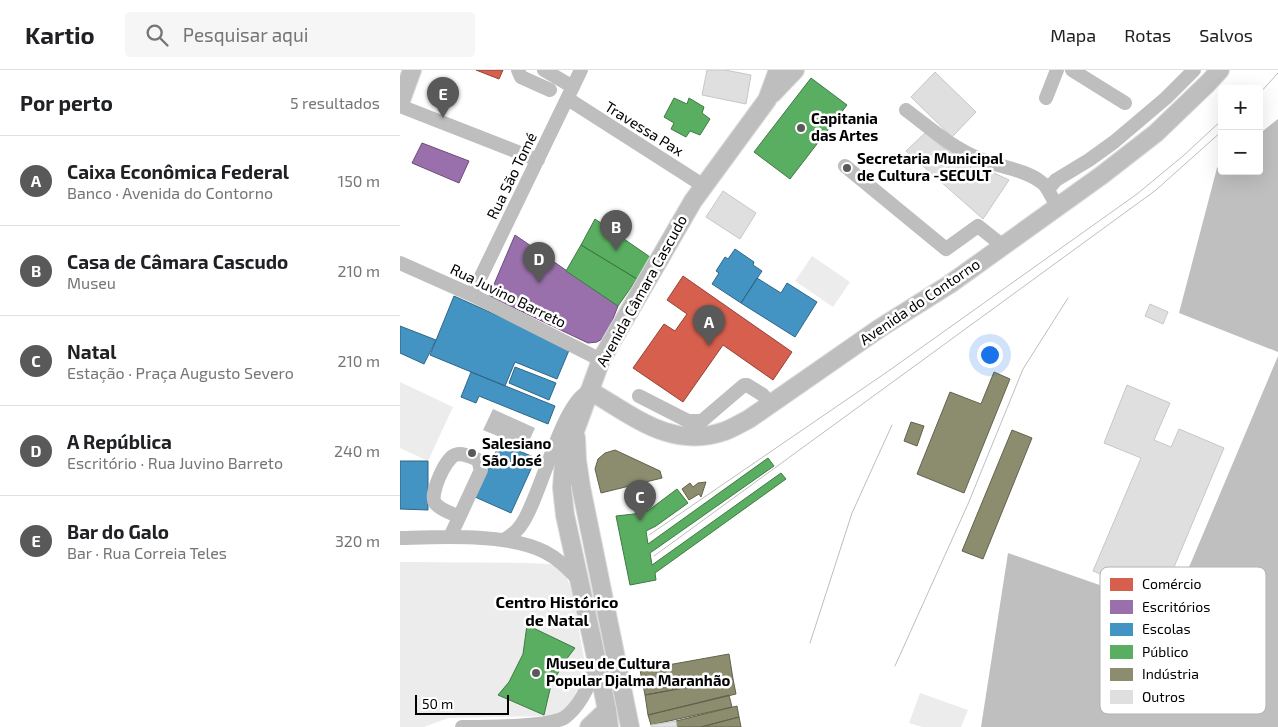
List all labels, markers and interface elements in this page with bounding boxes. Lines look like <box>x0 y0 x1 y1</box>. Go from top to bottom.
search box <box>125 12 475 57</box>
text: Kartio <box>25 20 95 49</box>
icon: search <box>143 21 171 49</box>
text: Pesquisar aqui <box>183 23 308 46</box>
text: Mapa <box>1050 24 1096 46</box>
text: Rotas <box>1124 24 1171 46</box>
text: Salvos <box>1199 24 1253 46</box>
pin: E <box>427 77 459 118</box>
map controls <box>1218 85 1263 175</box>
button: + <box>1218 85 1263 130</box>
text: Por perto <box>20 90 113 115</box>
text: 5 resultados <box>290 93 380 112</box>
street label: Travessa Pax <box>602 97 687 159</box>
place label: Capitania das Artes <box>811 109 878 144</box>
marker: Capitania das Artes <box>795 122 807 134</box>
street label: Rua São Tomé <box>482 129 540 222</box>
button: − <box>1218 130 1263 175</box>
place label: Secretaria Municipal de Cultura -SECULT <box>857 149 1004 184</box>
text: Caixa Econômica Federal <box>67 160 289 183</box>
marker: Secretaria Municipal de Cultura -SECULT <box>841 162 853 174</box>
text: A <box>31 171 41 190</box>
text: 150 m <box>338 171 380 190</box>
text: Banco · Avenida do Contorno <box>67 183 273 202</box>
pin: B <box>600 210 632 251</box>
street label: Avenida Câmara Cascudo <box>592 211 690 370</box>
pin: D <box>523 242 555 283</box>
text: Casa de Câmara Cascudo <box>67 250 288 273</box>
street label: Avenida do Contorno <box>856 254 983 348</box>
street label: Rua Juvino Barreto <box>448 259 569 331</box>
text: B <box>31 261 41 280</box>
text: 210 m <box>337 261 380 280</box>
text: Museu <box>67 273 116 292</box>
pin: A <box>693 305 725 346</box>
text: Natal <box>67 340 116 363</box>
your location <box>977 342 1003 368</box>
text: C <box>31 351 41 370</box>
text: 210 m <box>337 351 380 370</box>
text: Estação · Praça Augusto Severo <box>67 363 294 382</box>
text: A República <box>67 430 172 453</box>
place label: Salesiano São José <box>482 434 551 469</box>
text: D <box>31 441 41 460</box>
text: 240 m <box>334 441 380 460</box>
marker: Salesiano São José <box>466 447 478 459</box>
text: Escritório · Rua Juvino Barreto <box>67 453 283 472</box>
pin: C <box>624 480 656 521</box>
text: Bar do Galo <box>67 520 169 543</box>
text: E <box>31 531 41 550</box>
text: 320 m <box>335 531 380 550</box>
text: Bar · Rua Correia Teles <box>67 543 227 562</box>
legend <box>1100 567 1266 714</box>
text: Comércio <box>1142 575 1201 592</box>
district label: Centro Histórico de Natal <box>496 592 618 629</box>
text: Escritórios <box>1142 598 1210 615</box>
text: Escolas <box>1142 620 1191 637</box>
text: Público <box>1142 643 1189 660</box>
place label: Museu de Cultura Popular Djalma Maranhão <box>546 654 730 689</box>
text: Indústria <box>1142 665 1199 682</box>
marker: Museu de Cultura Popular Djalma Maranhão <box>530 667 542 679</box>
text: Outros <box>1142 688 1185 705</box>
scale bar <box>415 692 509 715</box>
text: 50 m <box>422 695 453 712</box>

